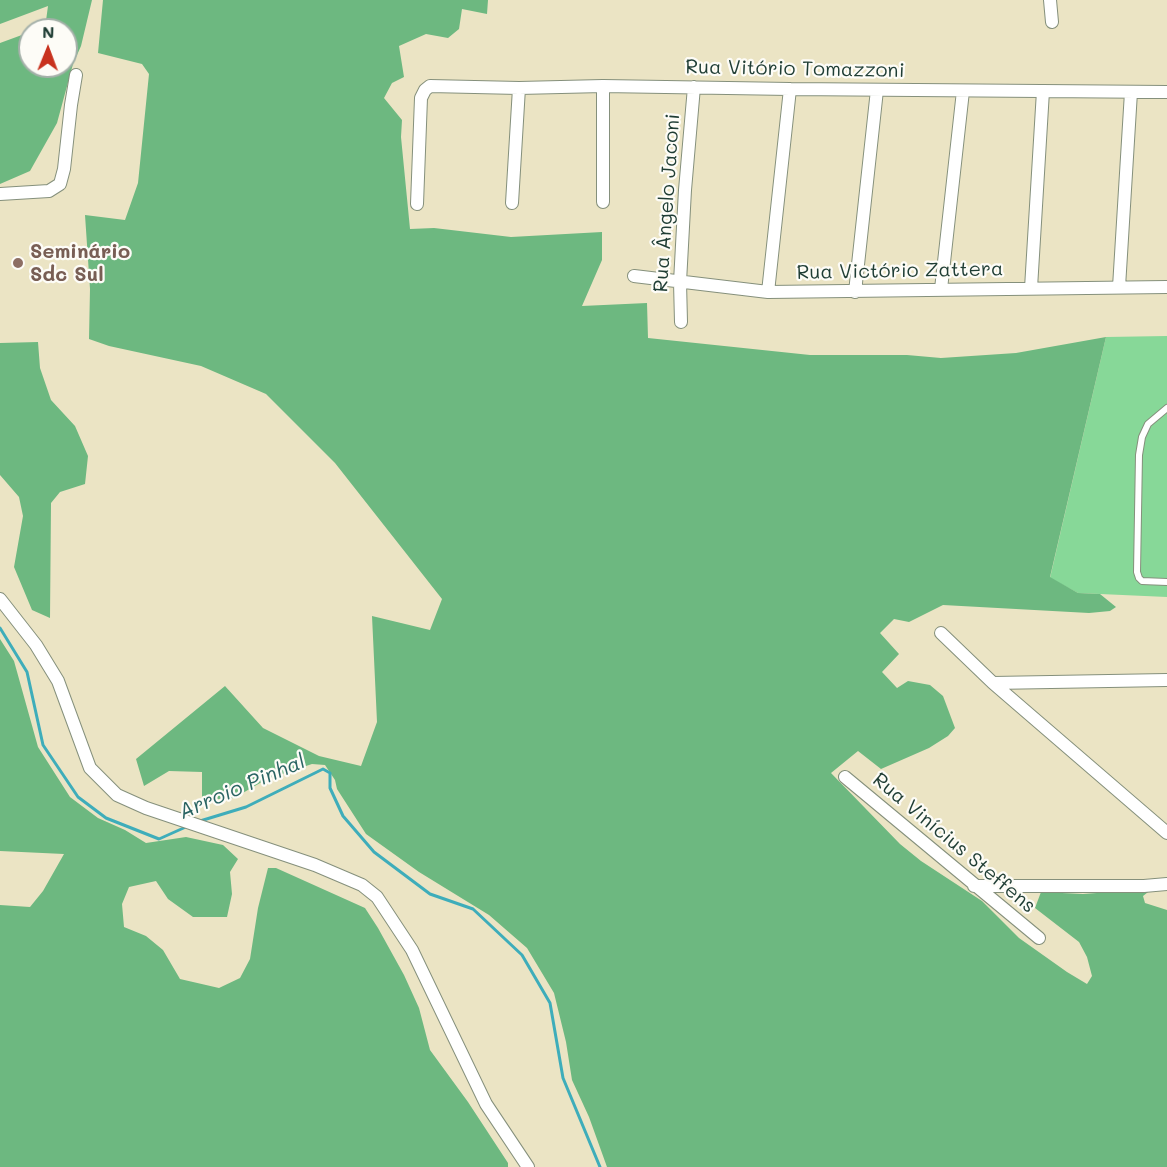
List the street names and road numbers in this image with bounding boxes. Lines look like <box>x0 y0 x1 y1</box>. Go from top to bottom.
street label: Rua Vitório Tomazzoni <box>685 55 905 83</box>
street label: Rua Ângelo Jaconi <box>649 113 685 293</box>
street label: Rua Victório Zattera <box>796 257 1004 285</box>
street label: Rua Vinícius Steffens <box>868 768 1040 918</box>

